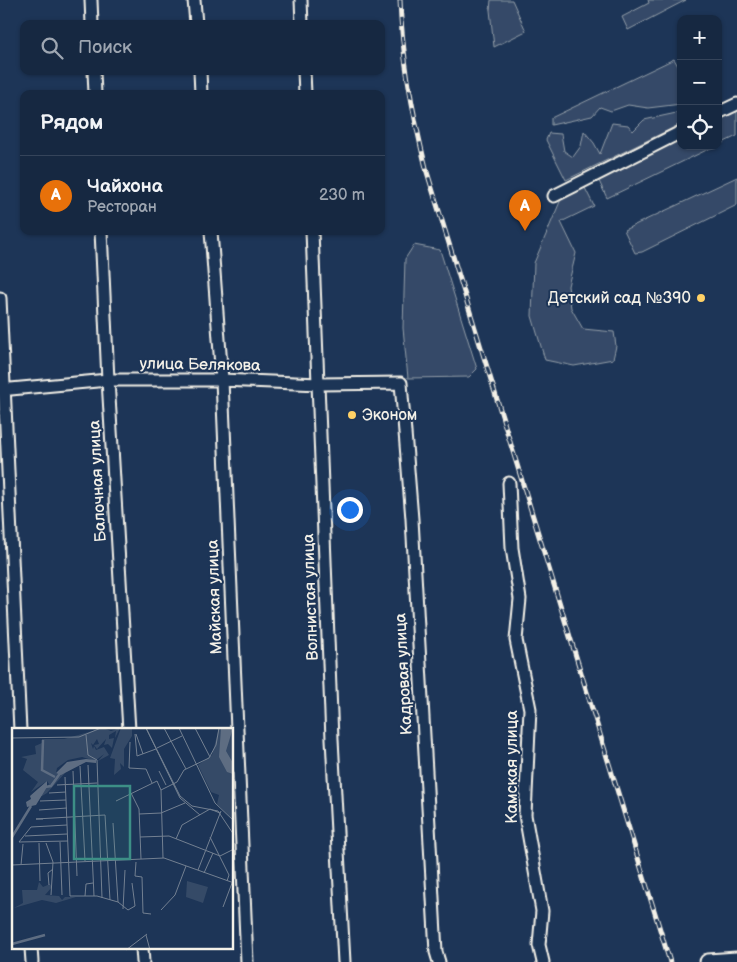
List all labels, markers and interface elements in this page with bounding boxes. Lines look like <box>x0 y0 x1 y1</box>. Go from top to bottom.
map controls <box>677 15 722 150</box>
button: + <box>677 15 722 60</box>
search box <box>20 20 385 75</box>
icon: search <box>38 34 66 62</box>
text: Поиск <box>78 36 132 59</box>
button: − <box>677 60 722 105</box>
button: locate <box>677 105 722 150</box>
text: Рядом <box>40 110 103 135</box>
text: Чайхона <box>87 175 163 198</box>
text: A <box>51 186 61 205</box>
text: 230 m <box>319 186 365 205</box>
pin: A <box>509 190 541 231</box>
text: Ресторан <box>87 198 157 217</box>
place label: Детский сад №390 <box>548 289 691 308</box>
marker: Детский сад №390 <box>695 292 707 304</box>
street label: улица Белякова <box>139 354 261 376</box>
place label: Эконом <box>362 406 417 425</box>
marker: Эконом <box>346 409 358 421</box>
street label: Балочная улица <box>85 419 111 543</box>
your location <box>337 497 363 523</box>
street label: Волнистая улица <box>299 533 323 661</box>
street label: Майская улица <box>203 539 227 655</box>
street label: Кадровая улица <box>391 612 417 736</box>
street label: Камская улица <box>503 710 522 824</box>
inset map <box>12 728 234 950</box>

